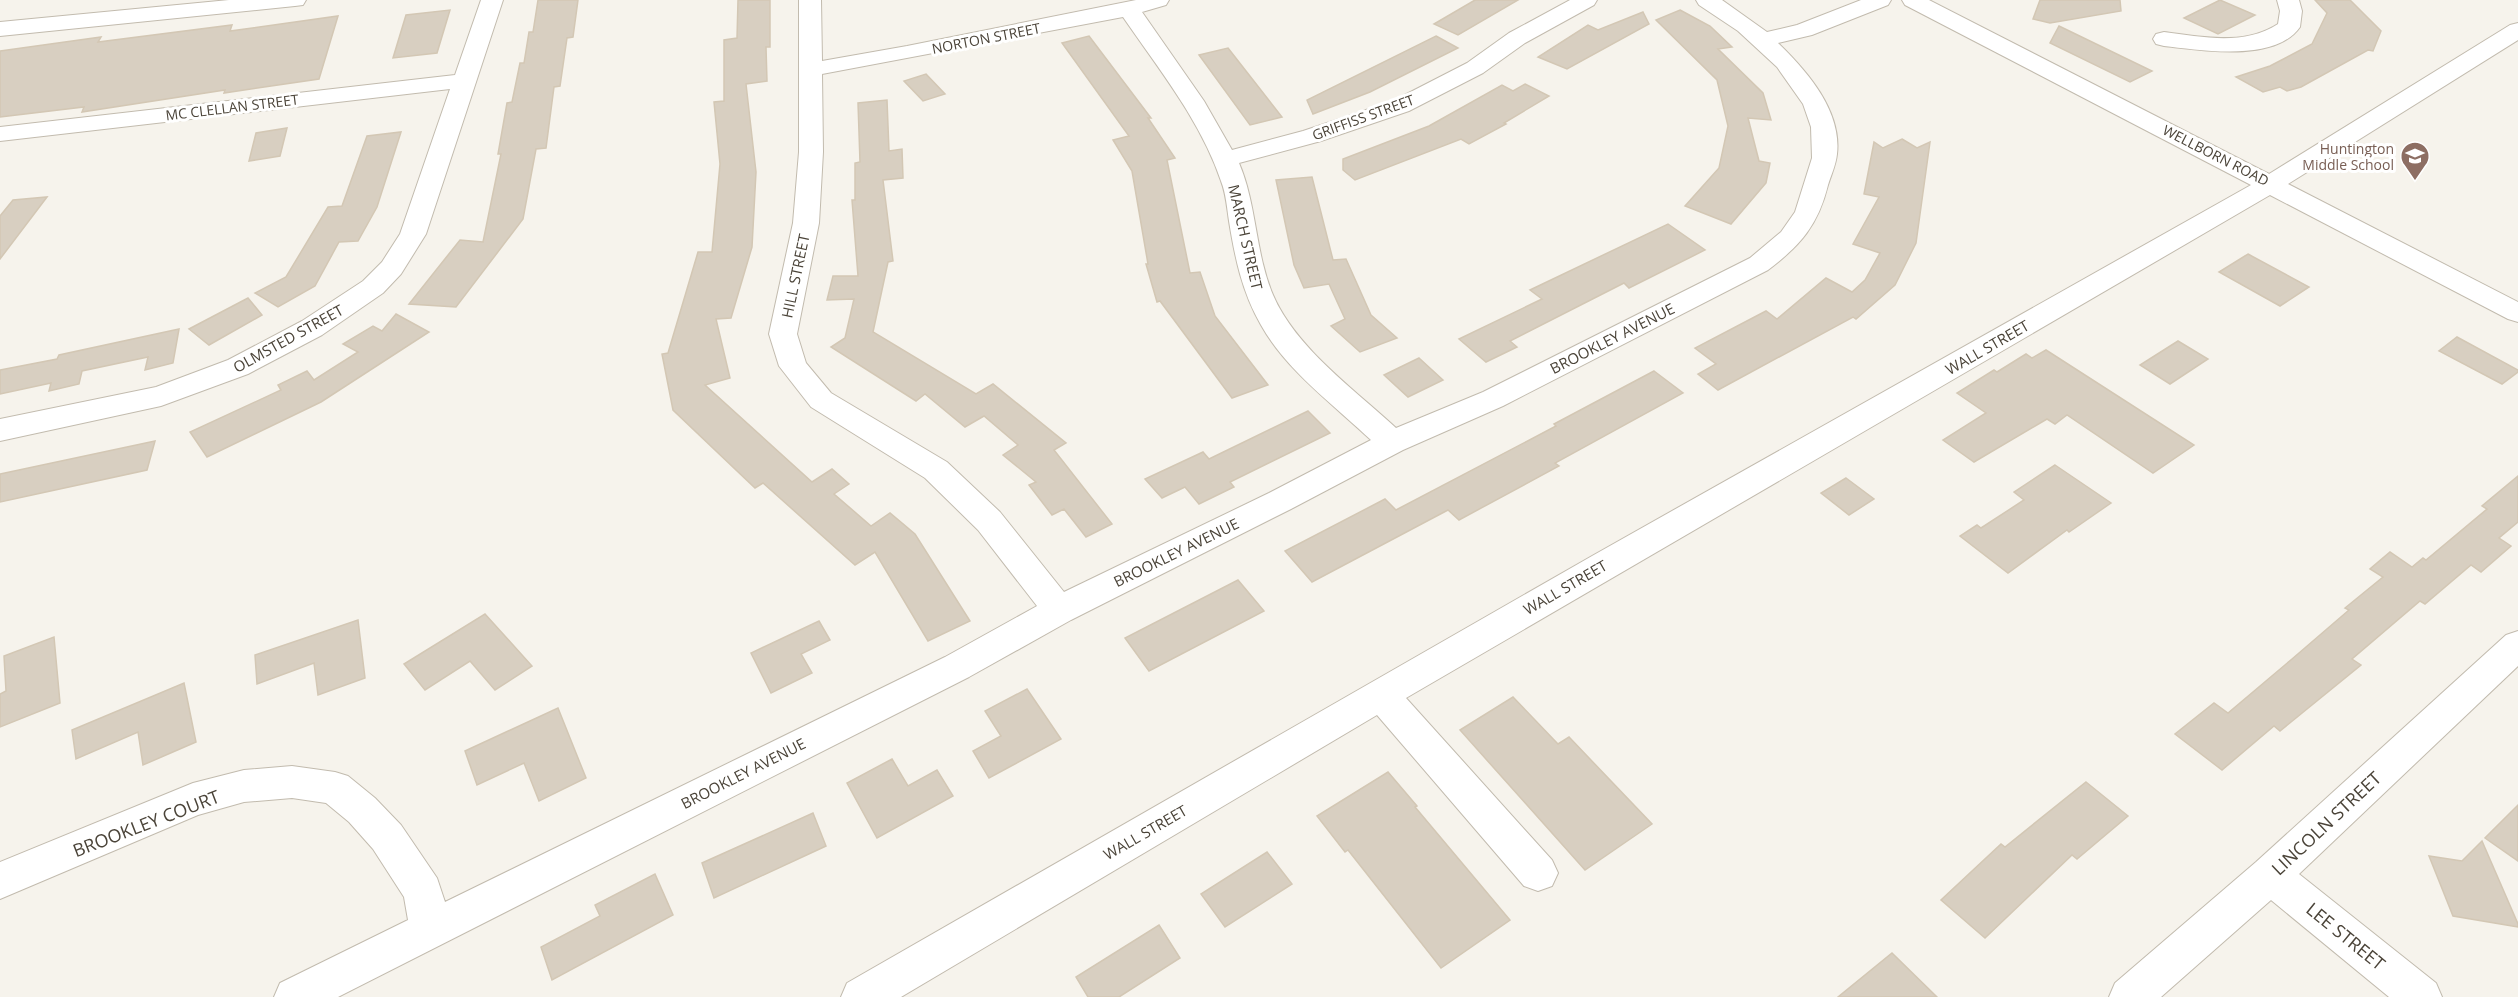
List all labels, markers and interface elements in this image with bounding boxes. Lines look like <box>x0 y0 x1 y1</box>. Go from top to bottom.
street label: NORTON STREET <box>930 18 1042 58</box>
street label: MC CLELLAN STREET <box>164 89 300 125</box>
street label: GRIFFISS STREET <box>1309 90 1417 144</box>
street label: WELLBORN ROAD <box>2160 120 2272 190</box>
place label: Huntington Middle School <box>2302 139 2394 174</box>
school or university icon: Huntington Middle School <box>2399 140 2431 182</box>
street label: MARCH STREET <box>1224 182 1268 292</box>
street label: HILL STREET <box>776 231 814 320</box>
street label: BROOKLEY AVENUE <box>1546 298 1678 378</box>
street label: OLMSTED STREET <box>229 299 347 377</box>
street label: WALL STREET <box>1941 315 2033 379</box>
street label: BROOKLEY AVENUE <box>1110 513 1242 591</box>
street label: WALL STREET <box>1519 555 1611 619</box>
street label: BROOKLEY AVENUE <box>677 733 809 813</box>
street label: LINCOLN STREET <box>2266 766 2386 880</box>
street label: BROOKLEY COURT <box>69 784 223 862</box>
street label: WALL STREET <box>1099 800 1191 864</box>
street label: LEE STREET <box>2302 897 2390 975</box>

